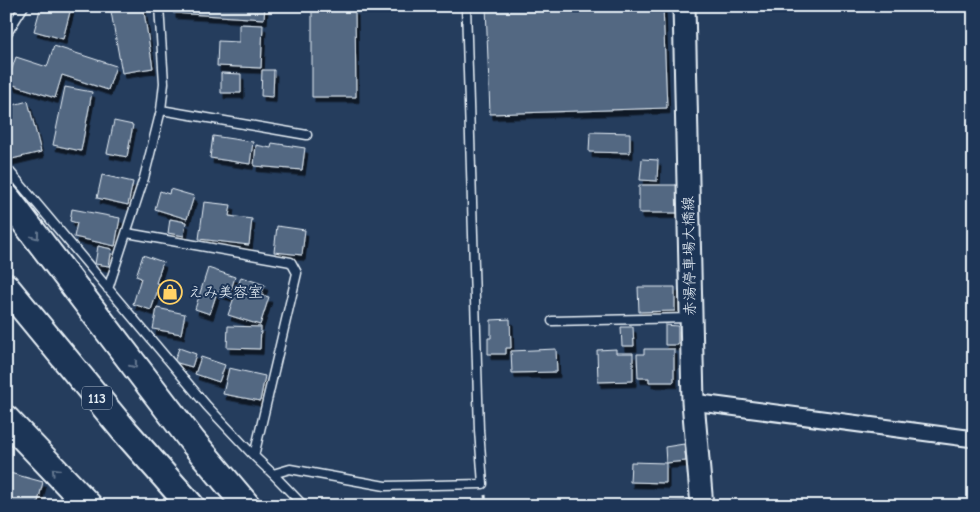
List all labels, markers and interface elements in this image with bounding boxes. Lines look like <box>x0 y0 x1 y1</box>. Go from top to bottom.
street label: 赤湯停車場大橋線 <box>679 196 699 316</box>
one-way arrow <box>30 230 38 239</box>
shop icon: えみ美容室 <box>157 279 183 305</box>
place label: えみ美容室 <box>188 283 263 301</box>
one-way arrow <box>128 359 137 369</box>
road number: 113 <box>82 386 112 409</box>
one-way arrow <box>52 467 61 476</box>

